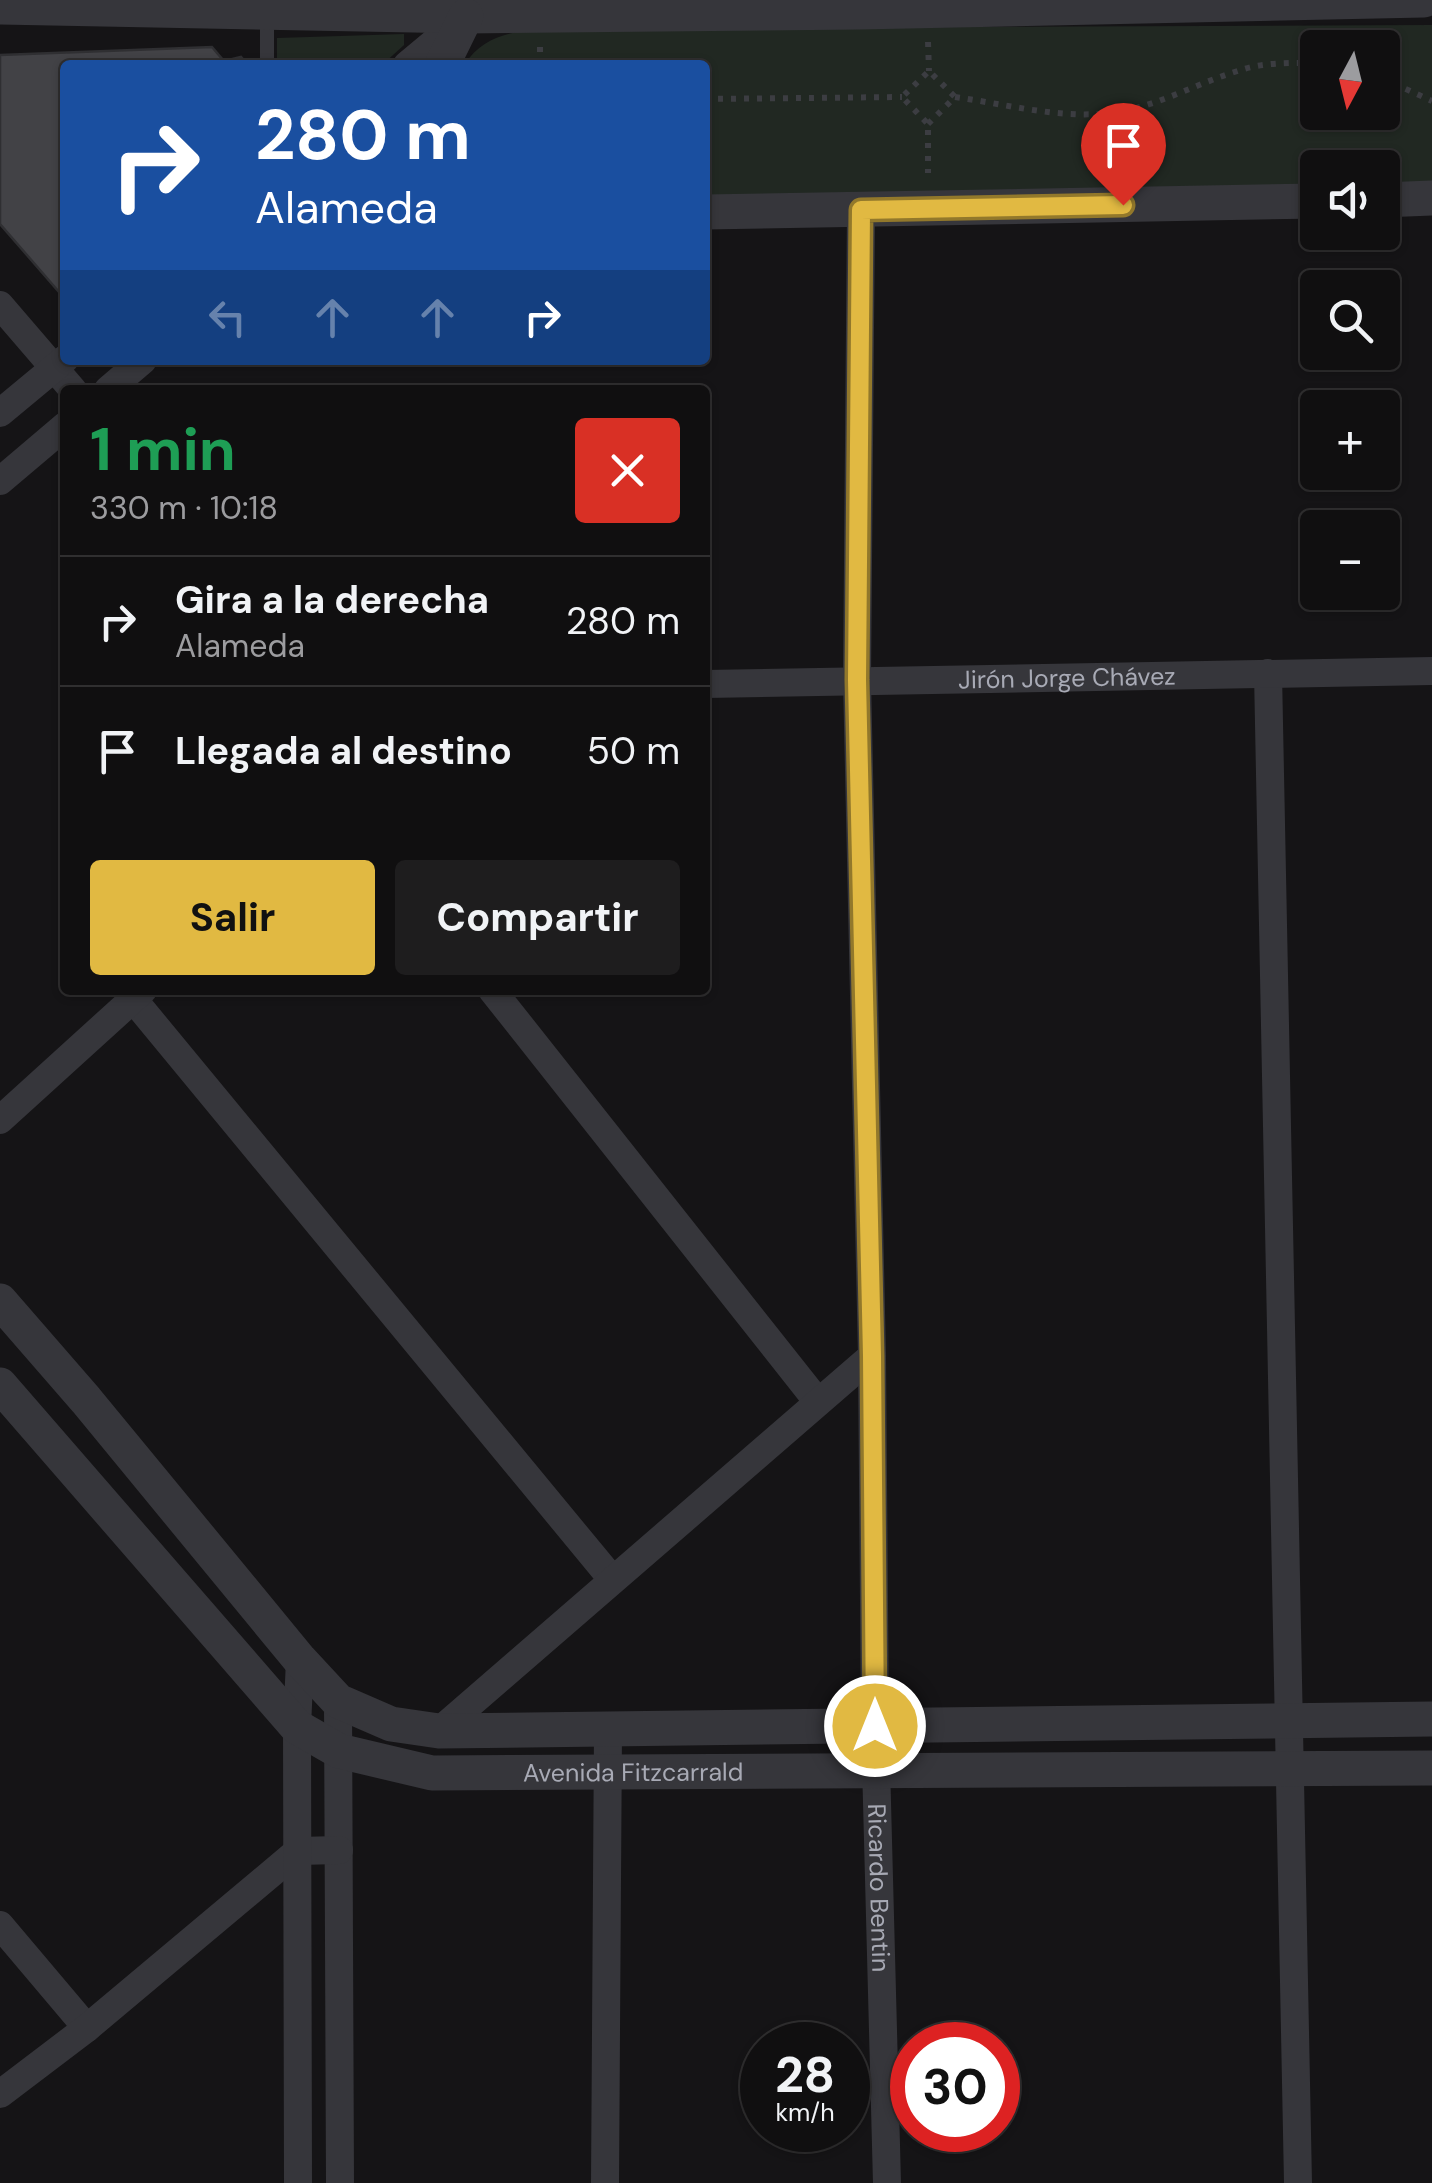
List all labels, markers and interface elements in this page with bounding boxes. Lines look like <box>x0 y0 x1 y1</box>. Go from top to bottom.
north arrow <box>1300 30 1400 130</box>
map controls <box>1300 30 1400 610</box>
text: 280 m <box>255 90 471 181</box>
icon: right <box>90 100 220 230</box>
pin <box>1081 103 1166 206</box>
icon: arrive <box>1096 118 1151 173</box>
button: sound <box>1300 150 1400 250</box>
text: Alameda <box>255 178 438 237</box>
button: search <box>1300 270 1400 370</box>
icon: left <box>200 290 255 345</box>
icon: ahead <box>305 290 360 345</box>
icon: ahead <box>410 290 465 345</box>
icon: right <box>515 290 570 345</box>
button: + <box>1300 390 1400 490</box>
text: 1 min <box>90 410 236 489</box>
button: close <box>575 418 680 523</box>
text: 330 m · 10:18 <box>90 487 278 529</box>
button: − <box>1300 510 1400 610</box>
text: Gira a la derecha <box>175 575 489 625</box>
icon: right <box>90 594 145 649</box>
text: 280 m <box>566 596 680 646</box>
text: Alameda <box>175 625 305 667</box>
street label: Jirón Jorge Chávez <box>958 660 1176 696</box>
icon: arrive <box>90 724 145 779</box>
text: Llegada al destino <box>175 726 512 776</box>
text: 50 m <box>587 726 680 776</box>
button: Salir <box>90 860 375 975</box>
button: Compartir <box>395 860 680 975</box>
position arrow <box>823 1674 927 1778</box>
street label: Avenida Fitzcarrald <box>523 1755 743 1790</box>
street label: Ricardo Bentin <box>860 1803 897 1972</box>
speed limit sign: 30 <box>890 2022 1020 2152</box>
text: 28 <box>775 2042 835 2108</box>
text: km/h <box>775 2096 835 2129</box>

